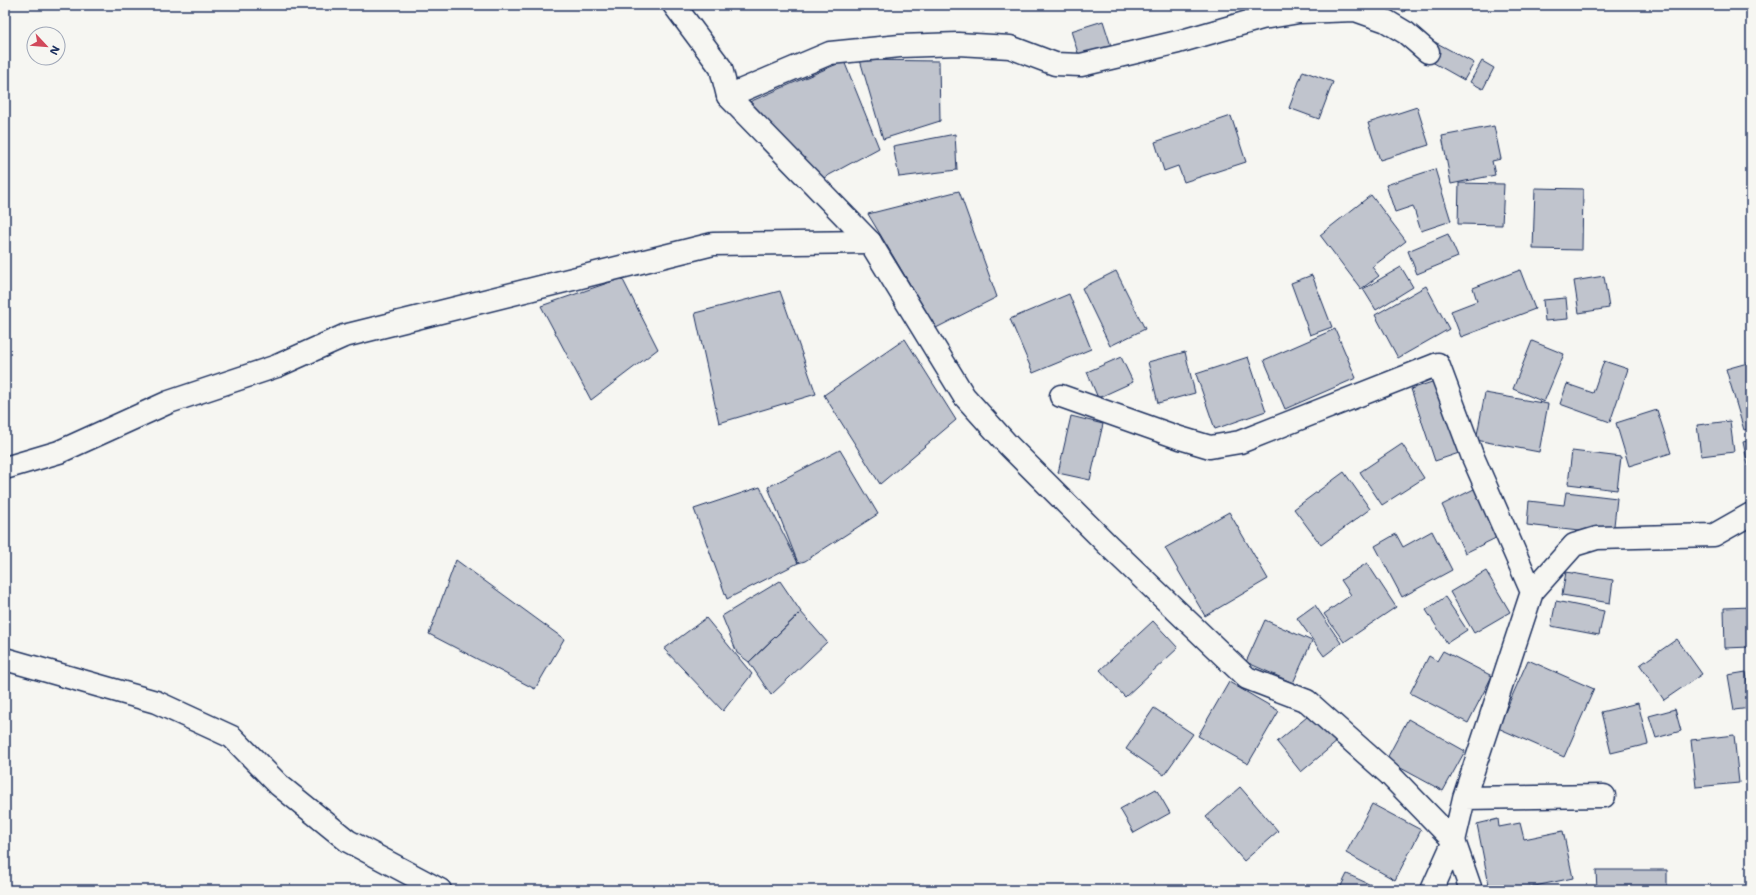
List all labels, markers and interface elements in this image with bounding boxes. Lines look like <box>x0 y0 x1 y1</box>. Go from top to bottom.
north arrow <box>26 26 66 66</box>
text: N <box>46 43 63 58</box>

